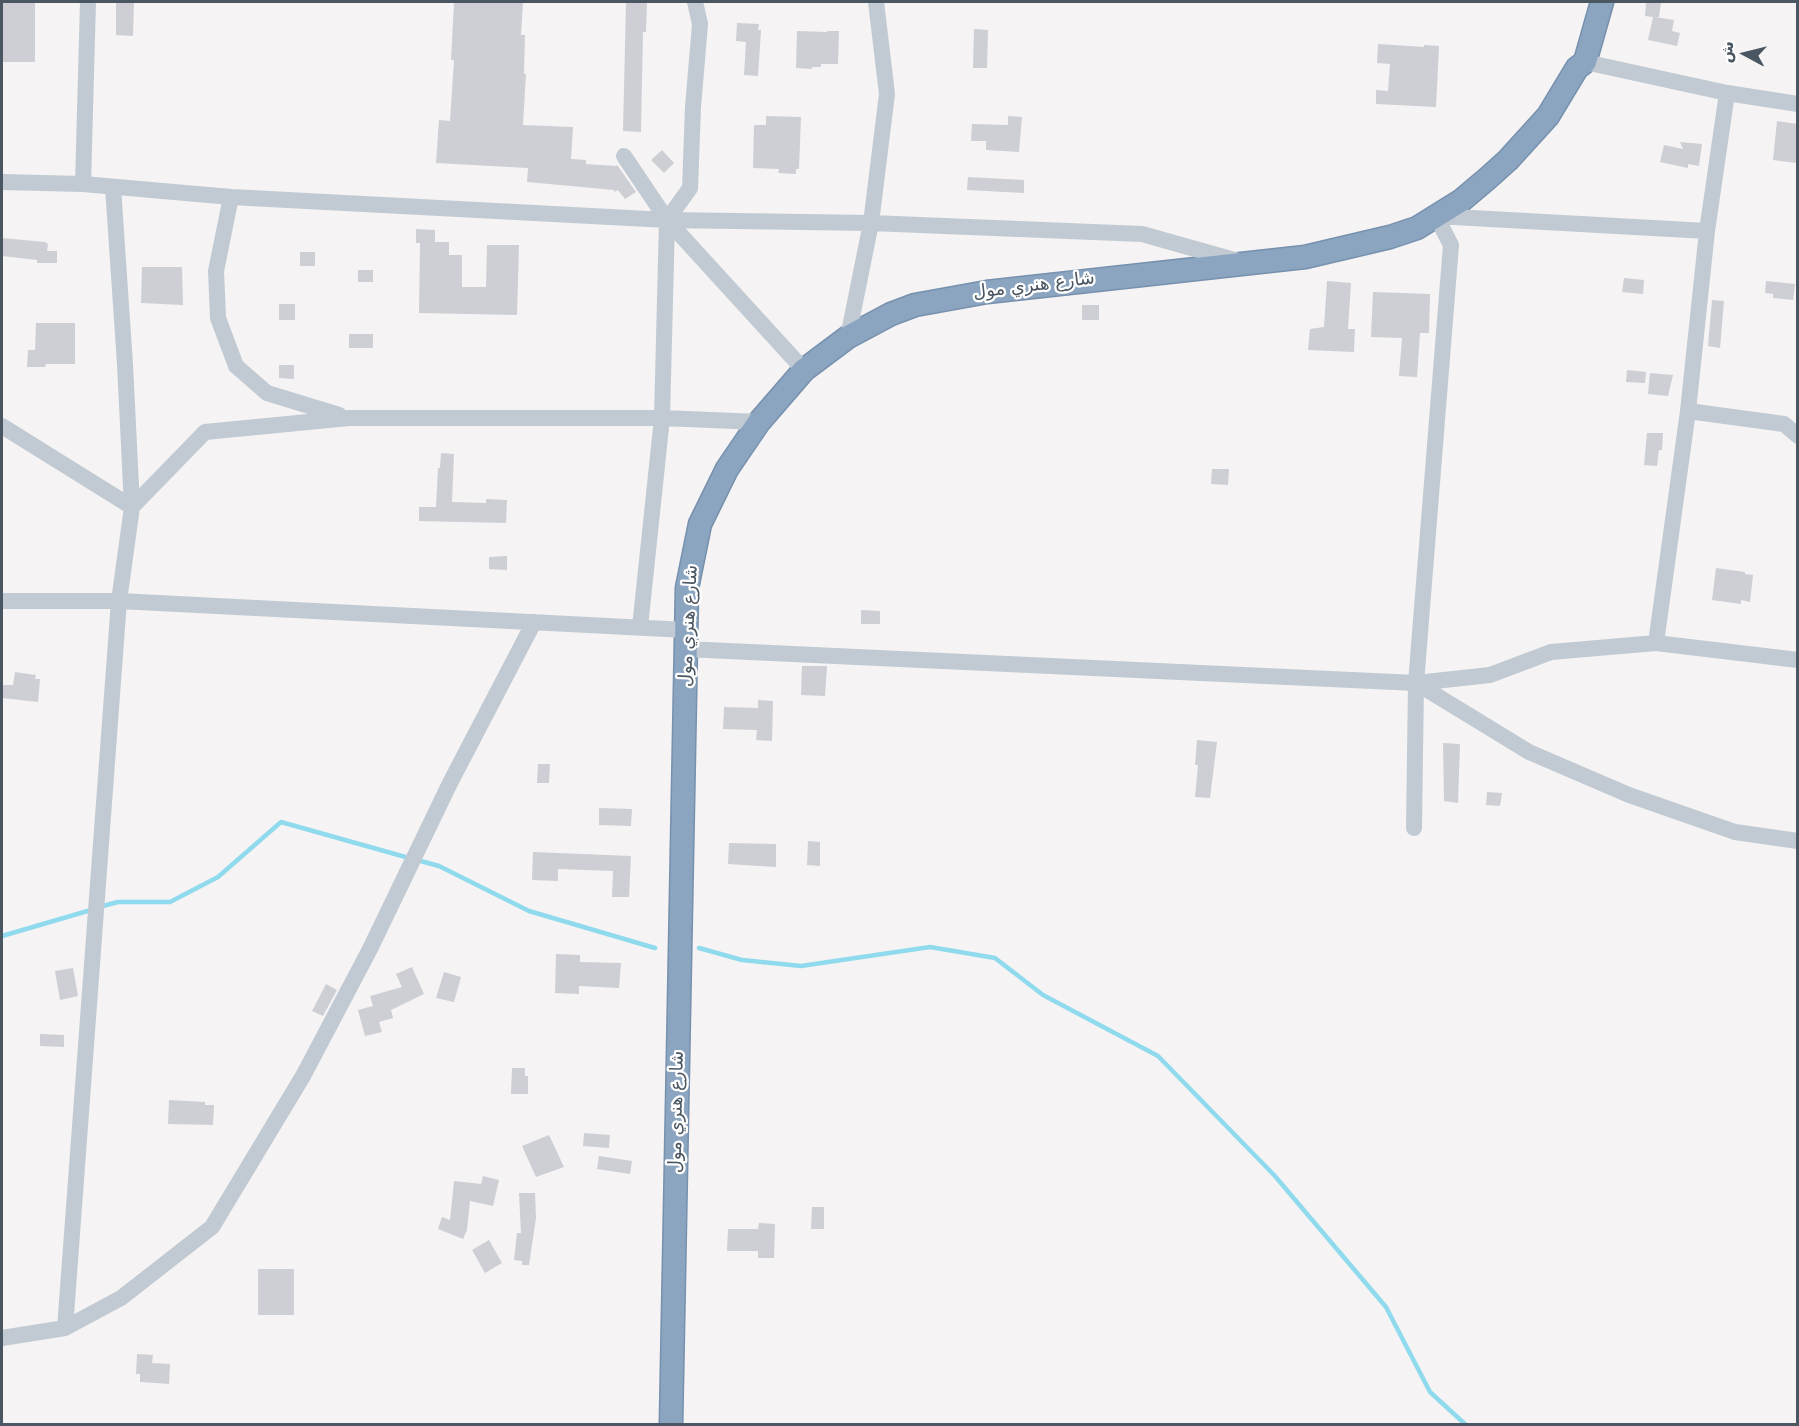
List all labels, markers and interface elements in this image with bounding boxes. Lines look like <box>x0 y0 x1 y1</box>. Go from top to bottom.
north arrow <box>1715 24 1775 84</box>
text: ش <box>1716 40 1737 64</box>
street label: شارع هنري مول <box>972 268 1096 304</box>
street label: شارع هنري مول <box>675 564 703 688</box>
street label: شارع هنري مول <box>665 1051 689 1173</box>

